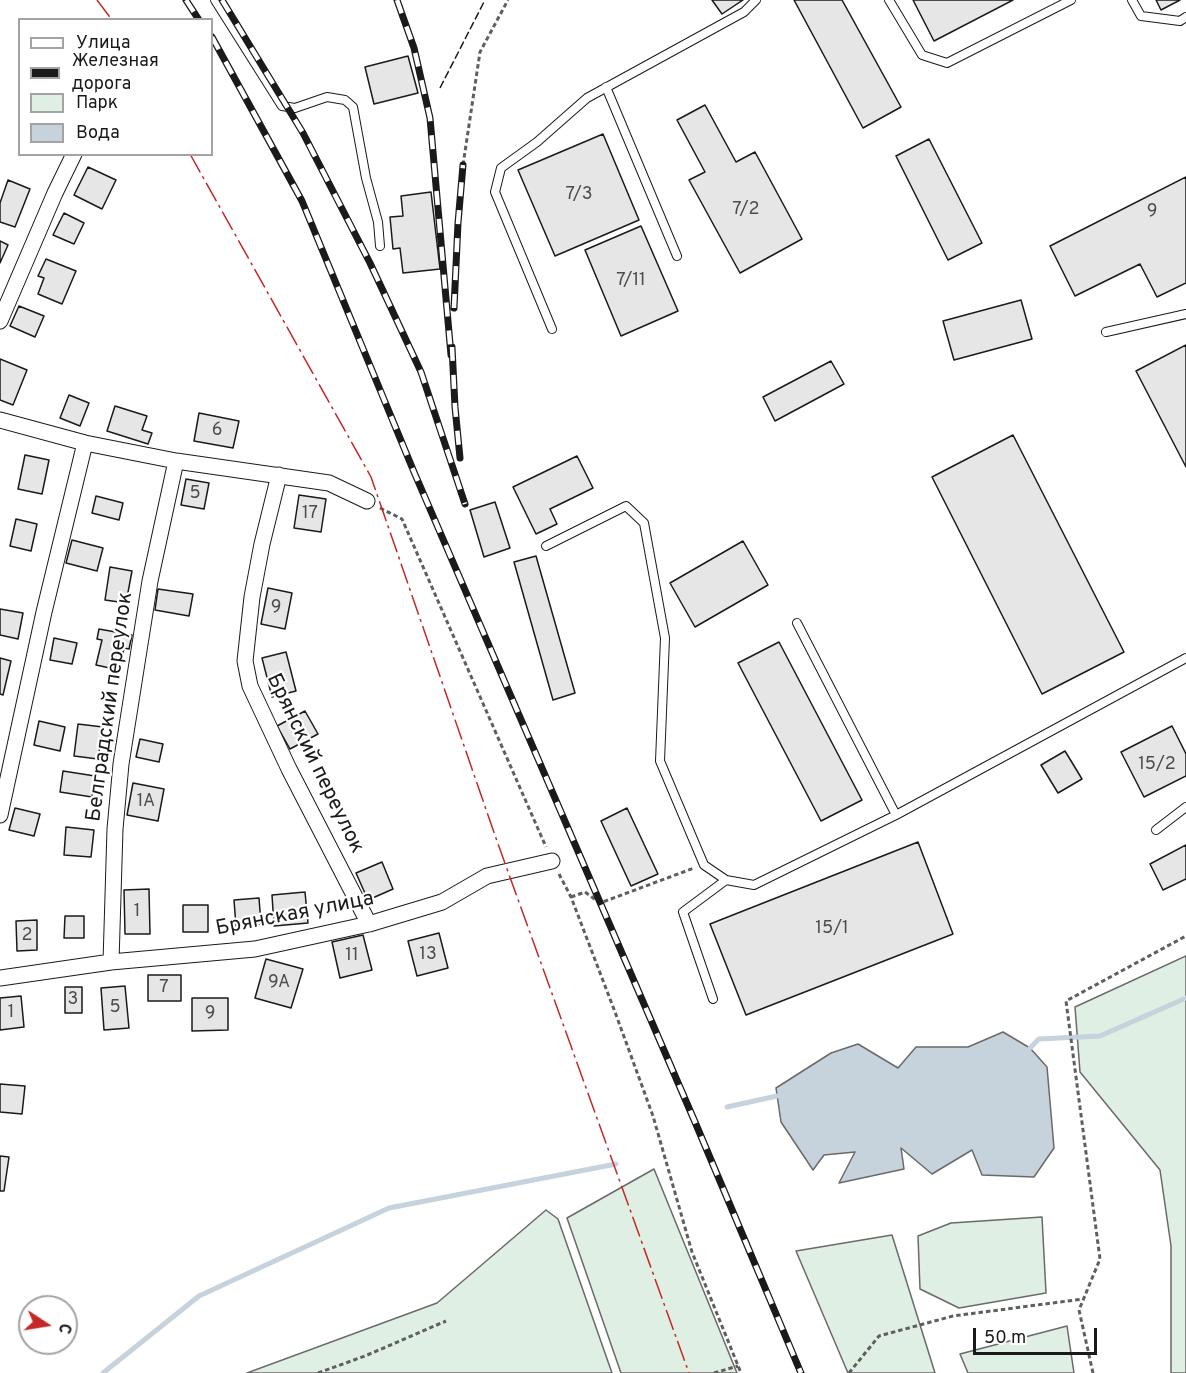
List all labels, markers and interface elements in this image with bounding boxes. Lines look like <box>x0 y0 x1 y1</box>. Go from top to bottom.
legend <box>18 18 213 156</box>
text: Улица <box>76 32 130 55</box>
text: Железная дорога <box>72 50 159 96</box>
text: Парк <box>76 92 118 115</box>
text: Вода <box>76 122 120 145</box>
house number: 7/3 <box>565 184 593 206</box>
house number: 7/2 <box>732 199 760 221</box>
house number: 9 <box>1147 201 1157 223</box>
house number: 7/11 <box>616 270 646 292</box>
house number: 6 <box>212 420 222 442</box>
house number: 5 <box>189 483 201 505</box>
house number: 17 <box>302 503 318 525</box>
street label: Белградский переулок <box>82 591 140 823</box>
house number: 9 <box>271 597 281 619</box>
street label: Брянский переулок <box>260 670 368 858</box>
house number: 15/2 <box>1138 754 1176 776</box>
house number: 1А <box>137 791 155 813</box>
street label: Брянская улица <box>214 887 376 943</box>
house number: 1 <box>134 901 140 923</box>
house number: 15/1 <box>815 918 849 940</box>
house number: 2 <box>21 925 33 947</box>
house number: 13 <box>419 944 437 966</box>
house number: 11 <box>345 945 359 967</box>
house number: 9А <box>268 972 290 994</box>
house number: 7 <box>159 977 169 999</box>
house number: 3 <box>68 989 78 1011</box>
house number: 5 <box>109 997 121 1019</box>
house number: 1 <box>8 1002 14 1024</box>
house number: 9 <box>205 1003 215 1025</box>
north arrow <box>18 1295 78 1355</box>
scale bar <box>976 1316 1100 1354</box>
text: С <box>53 1321 74 1335</box>
text: 50 m <box>984 1327 1026 1350</box>

